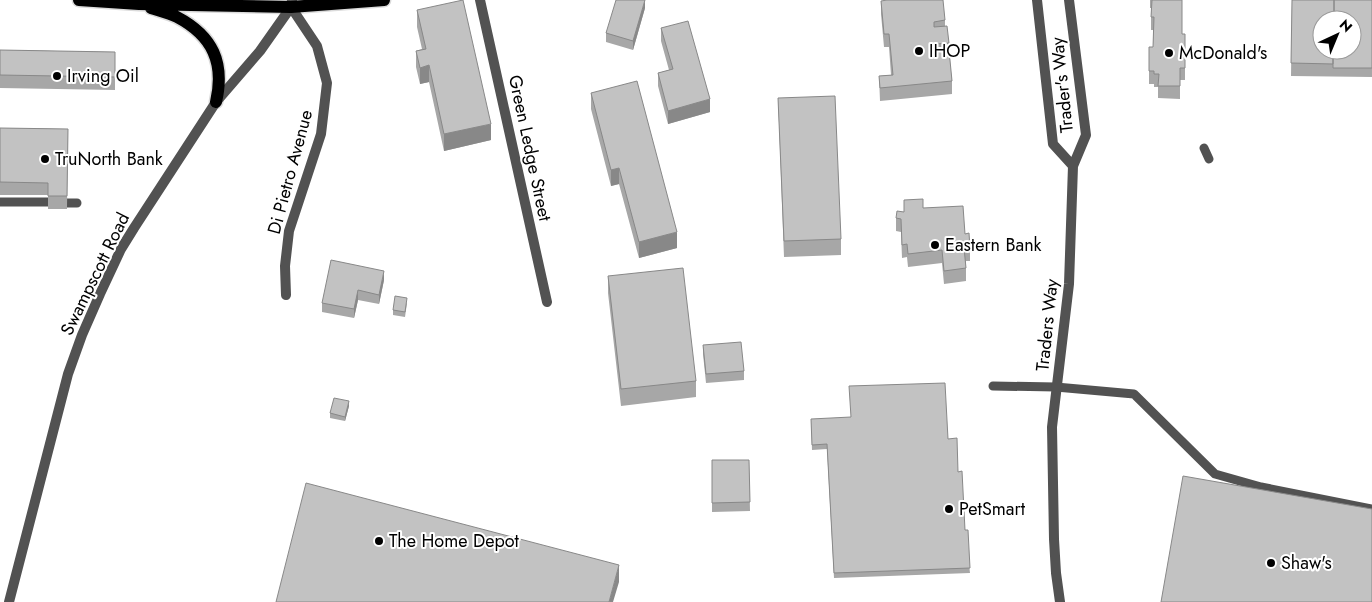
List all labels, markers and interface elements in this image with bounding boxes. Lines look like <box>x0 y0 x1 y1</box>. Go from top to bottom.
north arrow <box>1312 10 1362 60</box>
text: N <box>1335 15 1357 37</box>
street label: Trader's Way <box>1044 36 1080 134</box>
place label: IHOP <box>929 38 970 64</box>
place label: McDonald's <box>1179 40 1267 66</box>
marker: IHOP <box>913 45 925 57</box>
marker: McDonald's <box>1163 47 1175 59</box>
place label: Irving Oil <box>67 63 139 89</box>
marker: Irving Oil <box>51 70 63 82</box>
street label: Green Ledge Street <box>502 73 558 224</box>
street label: Di Pietro Avenue <box>261 107 319 237</box>
place label: TruNorth Bank <box>55 146 163 172</box>
marker: TruNorth Bank <box>39 153 51 165</box>
street label: Swampscott Road <box>54 208 136 340</box>
place label: Eastern Bank <box>945 232 1042 258</box>
marker: Eastern Bank <box>929 239 941 251</box>
street label: Traders Way <box>1029 278 1065 372</box>
place label: PetSmart <box>959 496 1026 522</box>
marker: PetSmart <box>943 503 955 515</box>
place label: The Home Depot <box>389 528 519 554</box>
marker: The Home Depot <box>373 535 385 547</box>
place label: Shaw's <box>1281 550 1332 576</box>
marker: Shaw's <box>1265 557 1277 569</box>

